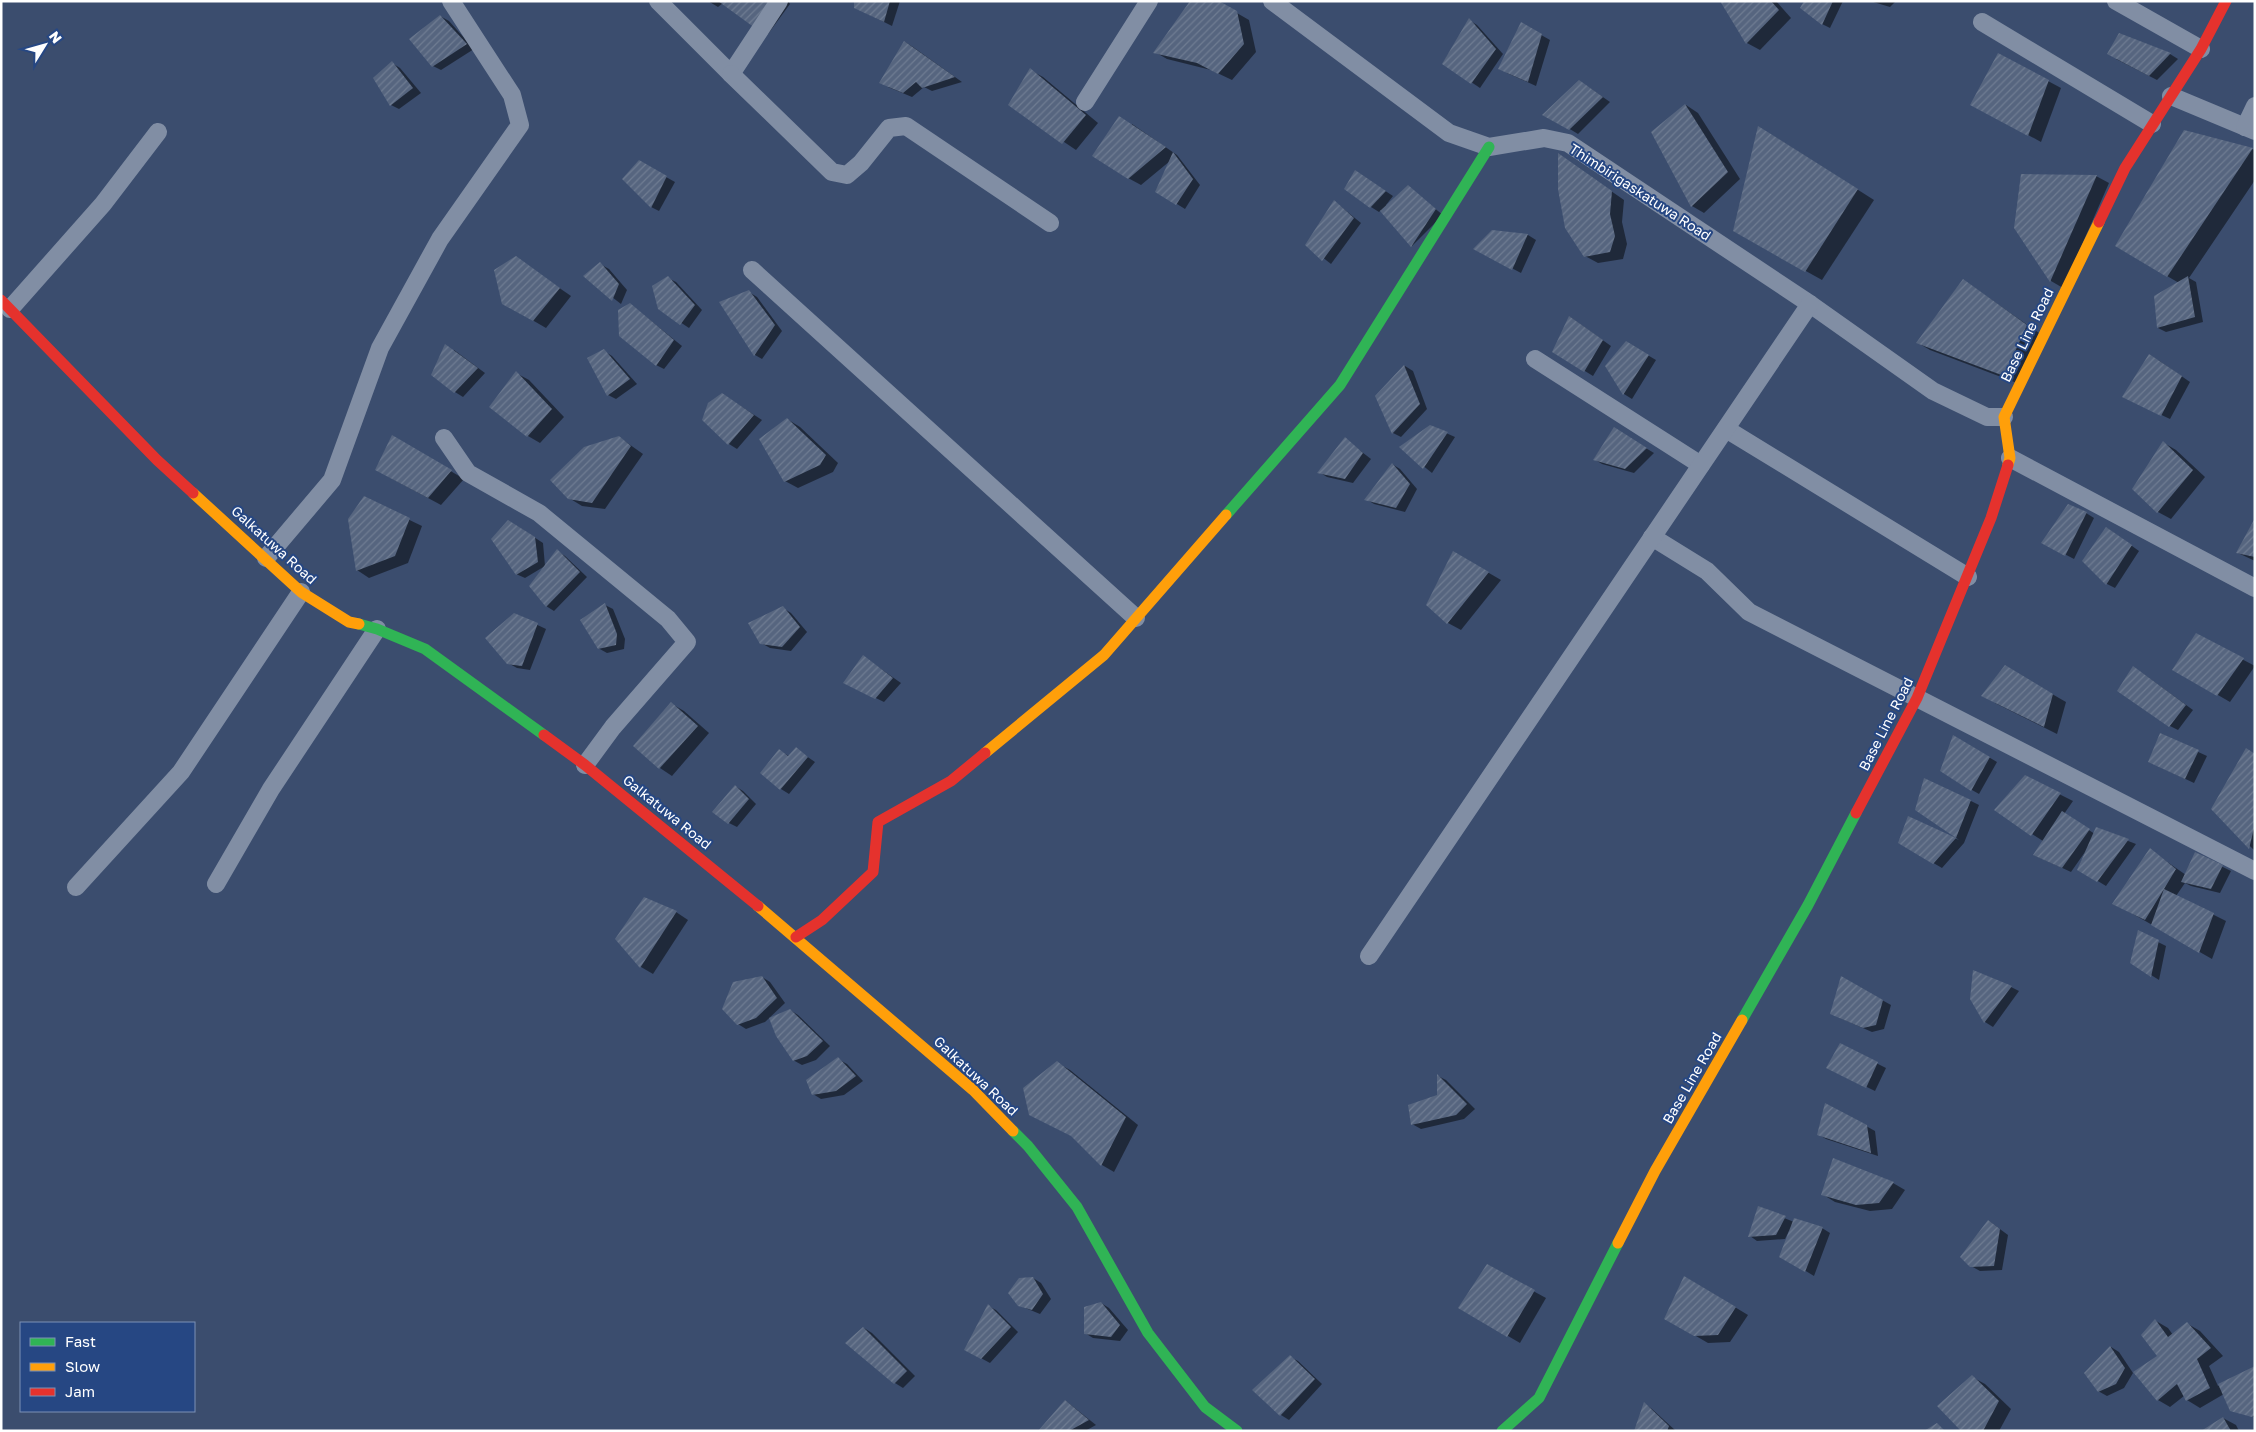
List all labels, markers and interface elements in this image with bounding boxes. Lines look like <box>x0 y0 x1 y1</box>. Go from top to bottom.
north arrow <box>20 20 70 70</box>
text: N <box>46 28 66 46</box>
street label: Thimbirigaskatuwa Road <box>1566 139 1714 244</box>
street label: Base Line Road <box>1996 285 2057 385</box>
street label: Galkatuwa Road <box>228 502 320 587</box>
street label: Base Line Road <box>1855 674 1916 773</box>
street label: Galkatuwa Road <box>620 771 715 852</box>
street label: Base Line Road <box>1659 1029 1725 1126</box>
street label: Galkatuwa Road <box>931 1032 1022 1119</box>
legend <box>20 1322 195 1412</box>
text: Fast <box>65 1332 96 1350</box>
text: Slow <box>65 1357 100 1375</box>
text: Jam <box>65 1382 95 1400</box>

